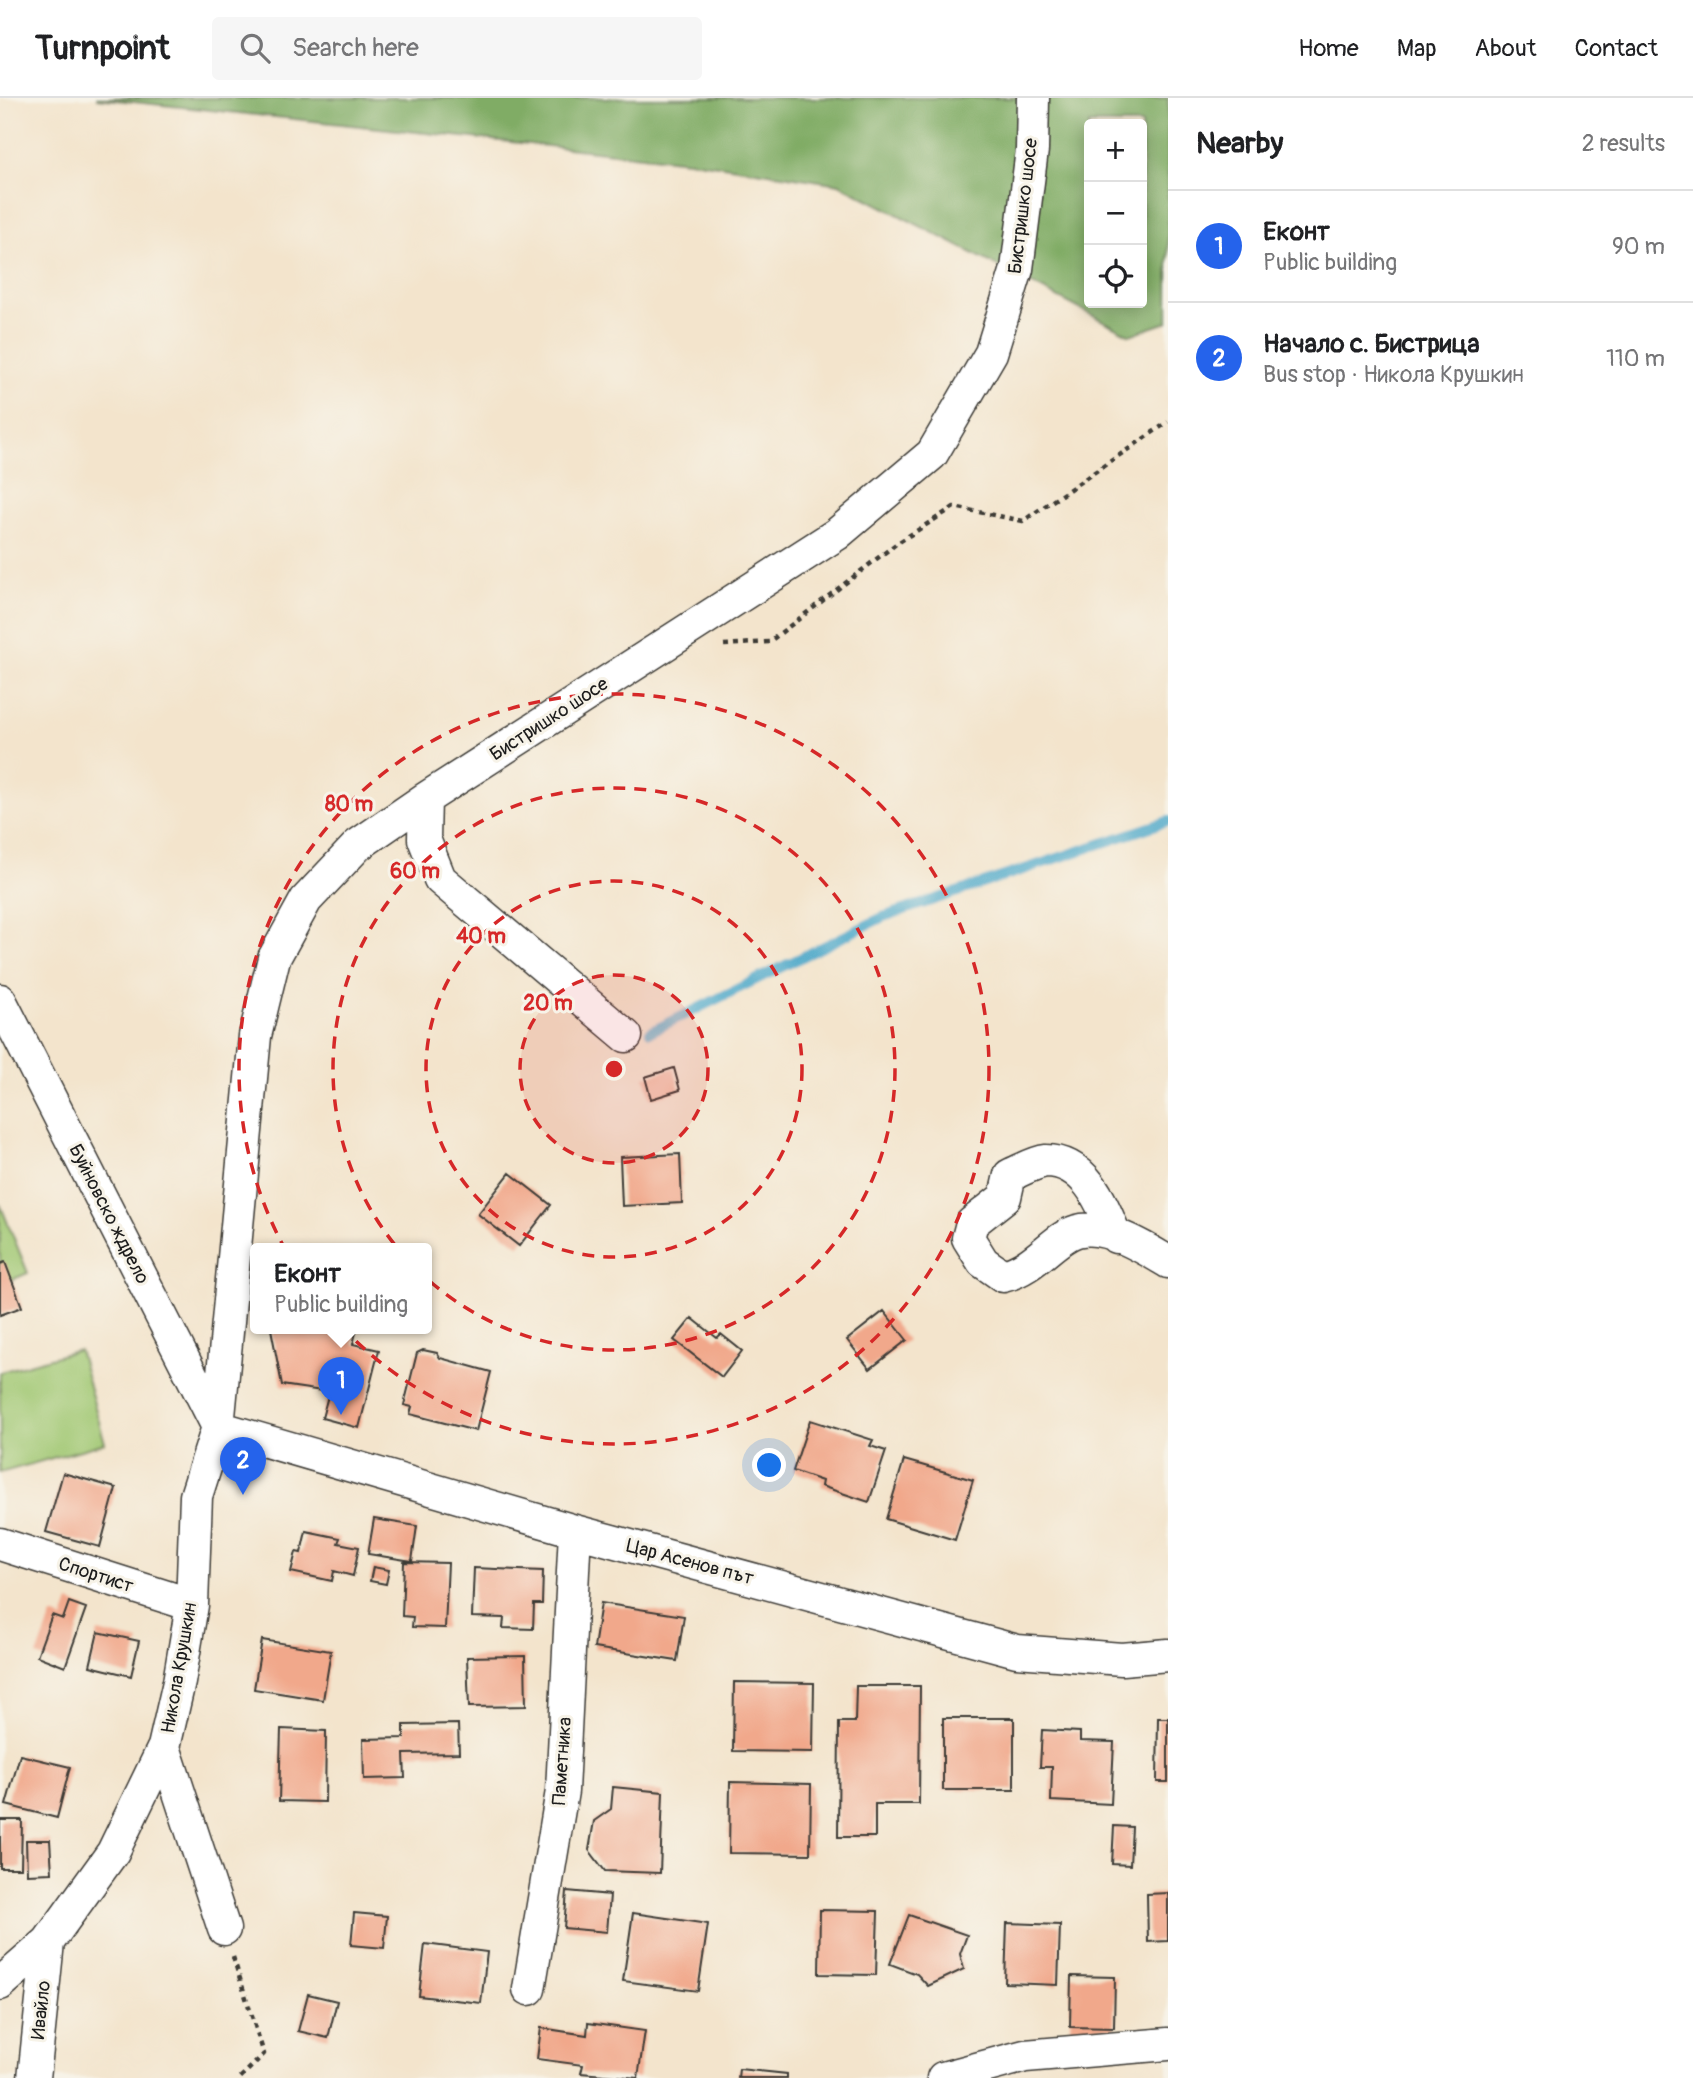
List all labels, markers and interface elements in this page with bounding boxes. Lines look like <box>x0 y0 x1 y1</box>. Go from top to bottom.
search box <box>212 17 702 80</box>
text: Turnpoint <box>35 28 170 69</box>
icon: search <box>236 29 274 67</box>
text: Search here <box>292 32 419 64</box>
text: Home <box>1298 34 1359 63</box>
text: Map <box>1397 34 1437 63</box>
text: About <box>1475 34 1537 63</box>
text: Contact <box>1575 34 1658 63</box>
map controls <box>1084 119 1147 308</box>
button: + <box>1084 119 1147 182</box>
text: Nearby <box>1196 125 1283 162</box>
text: 2 results <box>1582 129 1665 158</box>
street label: Бистришко шосе <box>1003 136 1043 275</box>
button: − <box>1084 182 1147 245</box>
text: Еконт <box>1263 216 1330 248</box>
text: 1 <box>1215 232 1224 261</box>
text: 90 m <box>1612 232 1665 261</box>
button: locate <box>1084 245 1147 308</box>
text: Public building <box>1263 248 1397 277</box>
text: Начало с. Бистрица <box>1263 328 1480 360</box>
text: 2 <box>1213 344 1225 373</box>
text: 110 m <box>1606 344 1665 373</box>
text: Bus stop · Никола Крушкин <box>1263 360 1524 389</box>
street label: Бистришко шосе <box>485 671 613 766</box>
text: 80 m <box>325 791 373 818</box>
text: 60 m <box>390 858 440 885</box>
text: 40 m <box>456 923 506 950</box>
text: 20 m <box>523 990 573 1017</box>
centre of rings <box>602 1057 626 1081</box>
street label: Буйновско ждрело <box>63 1140 155 1288</box>
popup <box>250 1243 432 1334</box>
text: Еконт <box>274 1258 341 1290</box>
text: Public building <box>274 1290 408 1319</box>
pin: 1 <box>318 1357 364 1415</box>
pin: 2 <box>220 1437 266 1495</box>
your location <box>752 1448 786 1482</box>
street label: Цар Асенов път <box>624 1533 757 1591</box>
street label: Спортист <box>56 1552 137 1599</box>
street label: Никола Крушкин <box>156 1601 202 1735</box>
street label: Паметника <box>547 1716 577 1806</box>
street label: Ивайло <box>26 1979 56 2041</box>

